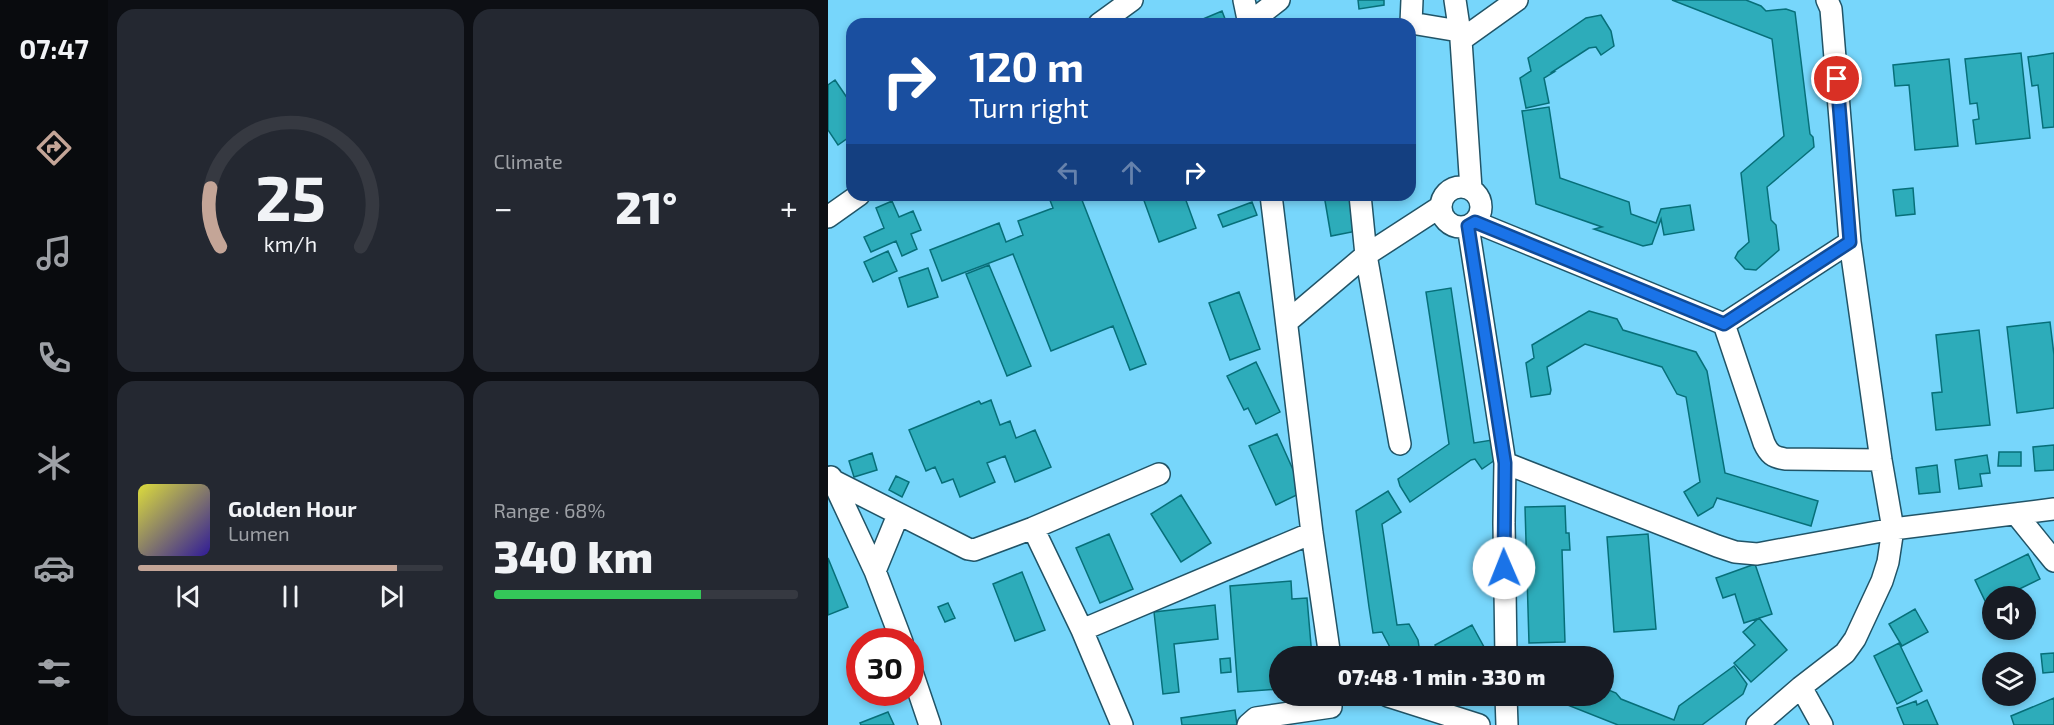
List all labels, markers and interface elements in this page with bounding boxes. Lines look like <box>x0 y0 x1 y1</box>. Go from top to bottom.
text: 07:47 <box>19 32 89 64</box>
text: 120 m <box>969 40 1084 90</box>
icon: right <box>870 42 948 120</box>
pin <box>1811 53 1862 104</box>
icon: arrive <box>1820 62 1853 95</box>
text: Turn right <box>969 91 1089 123</box>
icon: directions <box>33 127 75 169</box>
text: Climate <box>494 149 563 173</box>
icon: left <box>1052 156 1085 189</box>
icon: ahead <box>1115 156 1148 189</box>
icon: right <box>1178 156 1211 189</box>
text: 25 <box>255 159 326 234</box>
text: 21° <box>615 179 677 233</box>
text: − <box>494 187 513 227</box>
text: + <box>780 187 798 227</box>
icon: music <box>33 232 75 274</box>
text: km/h <box>264 232 317 257</box>
icon: phone <box>33 337 75 379</box>
icon: climate <box>33 442 75 484</box>
text: Golden Hour <box>228 495 357 521</box>
text: Range · 68% <box>494 498 605 522</box>
text: Lumen <box>228 521 290 545</box>
text: 340 km <box>494 528 653 582</box>
position arrow <box>1472 536 1536 600</box>
icon: car <box>33 547 75 589</box>
icon: previous <box>172 580 205 613</box>
icon: pause <box>274 580 307 613</box>
icon: next <box>375 580 408 613</box>
map controls <box>1982 586 2036 706</box>
button: sound <box>1982 586 2036 640</box>
speed limit sign: 30 <box>846 628 924 706</box>
icon: filters <box>33 652 75 694</box>
button: layers <box>1982 652 2036 706</box>
text: 07:48 · 1 min · 330 m <box>1338 663 1545 689</box>

